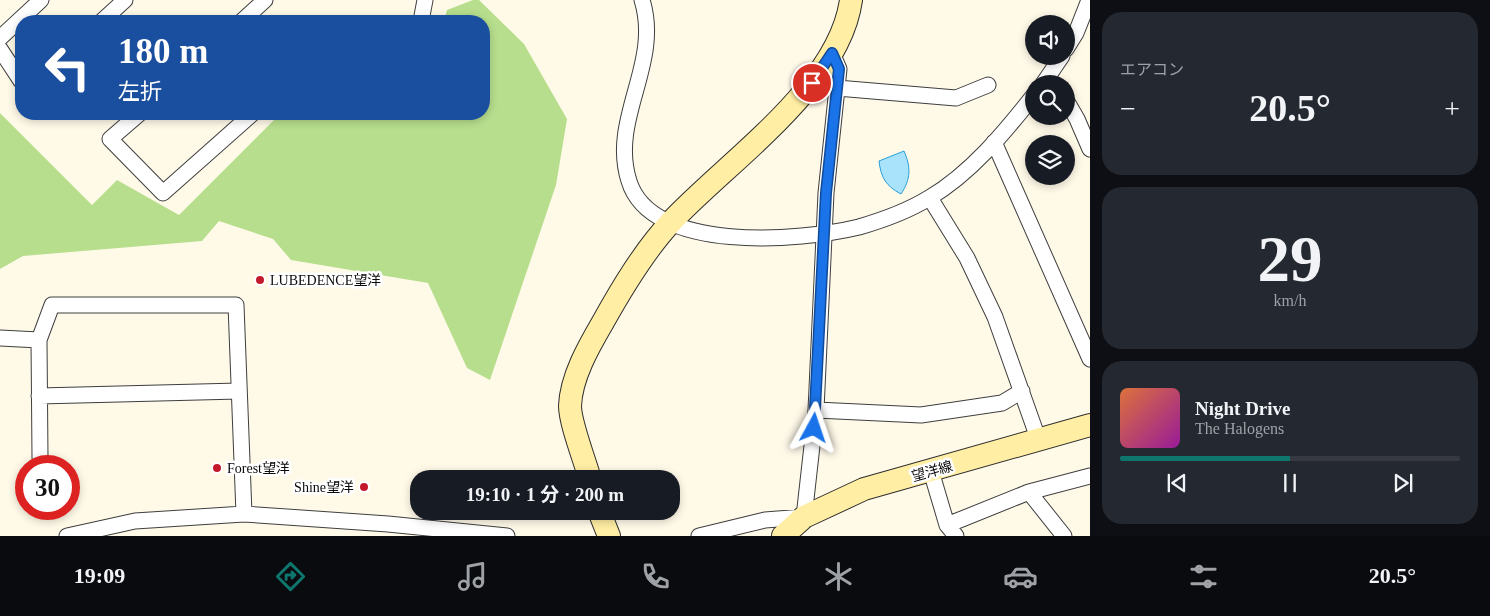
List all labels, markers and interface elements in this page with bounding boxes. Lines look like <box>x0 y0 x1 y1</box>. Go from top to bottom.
map controls <box>1025 15 1075 185</box>
button: sound <box>1025 15 1075 65</box>
text: 180 m <box>118 32 208 71</box>
icon: left <box>35 35 100 100</box>
text: エアコン <box>1120 61 1184 78</box>
pin <box>791 62 833 104</box>
icon: arrive <box>798 69 826 97</box>
button: search <box>1025 75 1075 125</box>
text: 左折 <box>118 79 162 104</box>
text: 20.5° <box>1249 87 1331 129</box>
text: − <box>1120 93 1136 124</box>
text: + <box>1444 93 1460 124</box>
button: layers <box>1025 135 1075 185</box>
text: 29 <box>1258 223 1323 295</box>
place label: LUBEDENCE望洋 <box>270 273 381 288</box>
marker: LUBEDENCE望洋 <box>254 274 266 286</box>
text: km/h <box>1274 292 1306 309</box>
text: Night Drive <box>1195 398 1291 419</box>
position arrow <box>787 401 839 453</box>
text: The Halogens <box>1195 420 1284 437</box>
speed limit sign: 30 <box>15 455 80 520</box>
street label: 望洋線 <box>910 458 954 484</box>
place label: Forest望洋 <box>227 461 290 476</box>
marker: Forest望洋 <box>211 462 223 474</box>
icon: previous <box>1163 469 1191 497</box>
icon: pause <box>1276 469 1304 497</box>
icon: next <box>1389 469 1417 497</box>
place label: Shine望洋 <box>294 480 354 495</box>
marker: Shine望洋 <box>358 481 370 493</box>
text: 19:10 · 1 分 · 200 m <box>466 484 624 505</box>
icon: directions <box>273 559 308 594</box>
icon: music <box>455 559 490 594</box>
icon: phone <box>638 559 673 594</box>
icon: climate <box>821 559 856 594</box>
icon: car <box>1003 559 1038 594</box>
icon: filters <box>1186 559 1221 594</box>
text: 19:09 <box>74 563 125 588</box>
text: 20.5° <box>1369 563 1416 588</box>

